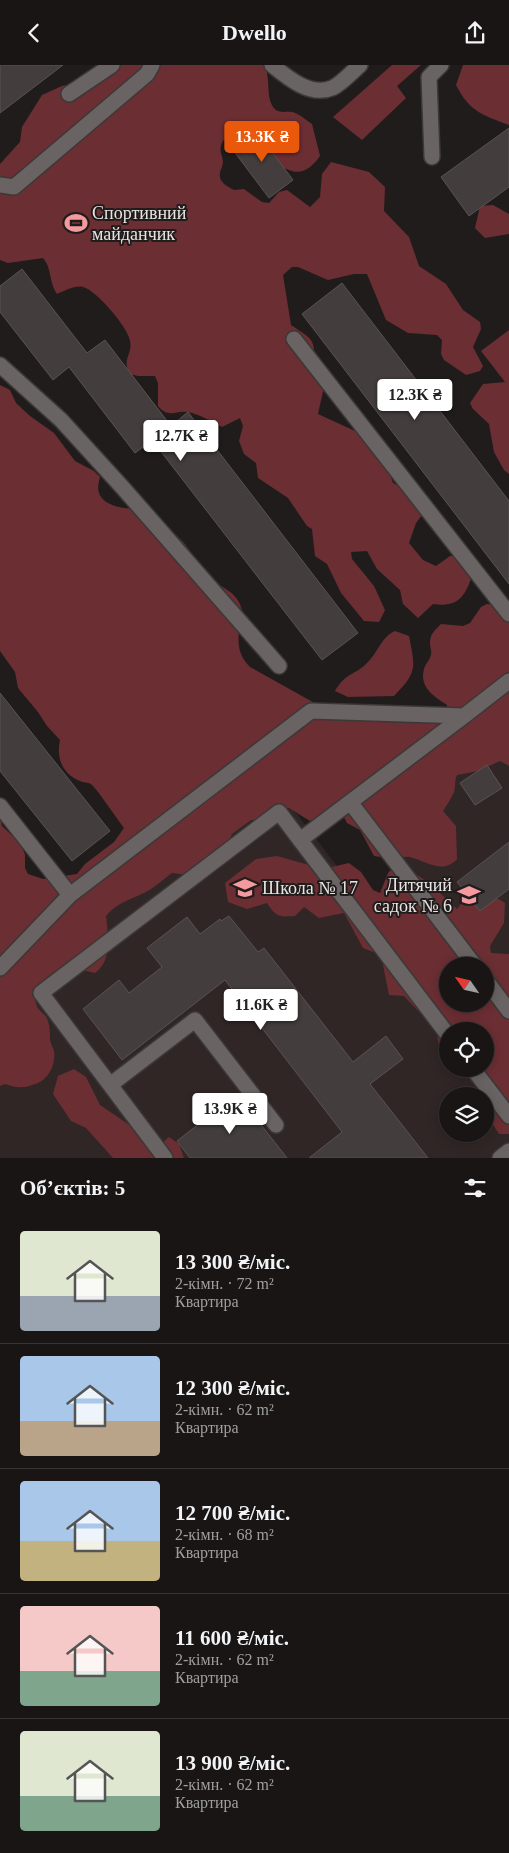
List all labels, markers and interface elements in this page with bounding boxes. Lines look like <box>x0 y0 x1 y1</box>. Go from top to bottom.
icon: back <box>20 19 48 47</box>
icon: share <box>461 19 489 47</box>
text: Dwello <box>222 20 287 45</box>
pin: 13.3K ₴ <box>216 121 308 163</box>
text: 13.3K ₴ <box>235 128 289 145</box>
place label: Спортивний майданчик <box>92 203 187 244</box>
sports icon: Спортивний майданчик <box>63 210 89 236</box>
pin: 12.3K ₴ <box>369 379 461 421</box>
text: 12.3K ₴ <box>388 386 442 403</box>
pin: 12.7K ₴ <box>135 419 227 462</box>
text: 12.7K ₴ <box>154 427 208 444</box>
school or university icon: Школа № 17 <box>232 875 258 901</box>
place label: Дитячий садок № 6 <box>374 875 452 916</box>
place label: Школа № 17 <box>262 878 358 898</box>
school or university icon: Дитячий садок № 6 <box>456 882 482 908</box>
north arrow <box>439 957 494 1013</box>
map controls <box>439 957 494 1142</box>
pin: 11.6K ₴ <box>215 989 307 1031</box>
text: 11.6K ₴ <box>235 996 287 1013</box>
button: locate <box>439 1022 494 1077</box>
button: layers <box>439 1087 494 1142</box>
pin: 13.9K ₴ <box>184 1093 276 1135</box>
text: 13.9K ₴ <box>203 1100 257 1117</box>
icon: filters <box>461 1174 489 1202</box>
text: Об’єктів: 5 <box>20 1176 125 1200</box>
text: 13 300 ₴/міс. <box>175 1250 290 1274</box>
icon: home <box>60 1251 120 1311</box>
text: 2-кімн. · 72 m² <box>175 1275 274 1292</box>
text: Квартира <box>175 1293 239 1310</box>
icon: home <box>60 1376 120 1436</box>
text: 12 300 ₴/міс. <box>175 1376 290 1400</box>
text: 2-кімн. · 62 m² <box>175 1401 274 1418</box>
text: Квартира <box>175 1419 239 1436</box>
icon: home <box>60 1501 120 1561</box>
text: 12 700 ₴/міс. <box>175 1501 290 1525</box>
text: 2-кімн. · 68 m² <box>175 1526 274 1543</box>
text: Квартира <box>175 1544 239 1561</box>
icon: home <box>60 1626 120 1686</box>
text: 11 600 ₴/міс. <box>175 1626 289 1650</box>
text: 2-кімн. · 62 m² <box>175 1651 274 1668</box>
text: Квартира <box>175 1669 239 1686</box>
icon: home <box>60 1751 120 1811</box>
text: 13 900 ₴/міс. <box>175 1751 290 1775</box>
text: 2-кімн. · 62 m² <box>175 1776 274 1793</box>
text: Квартира <box>175 1794 239 1811</box>

